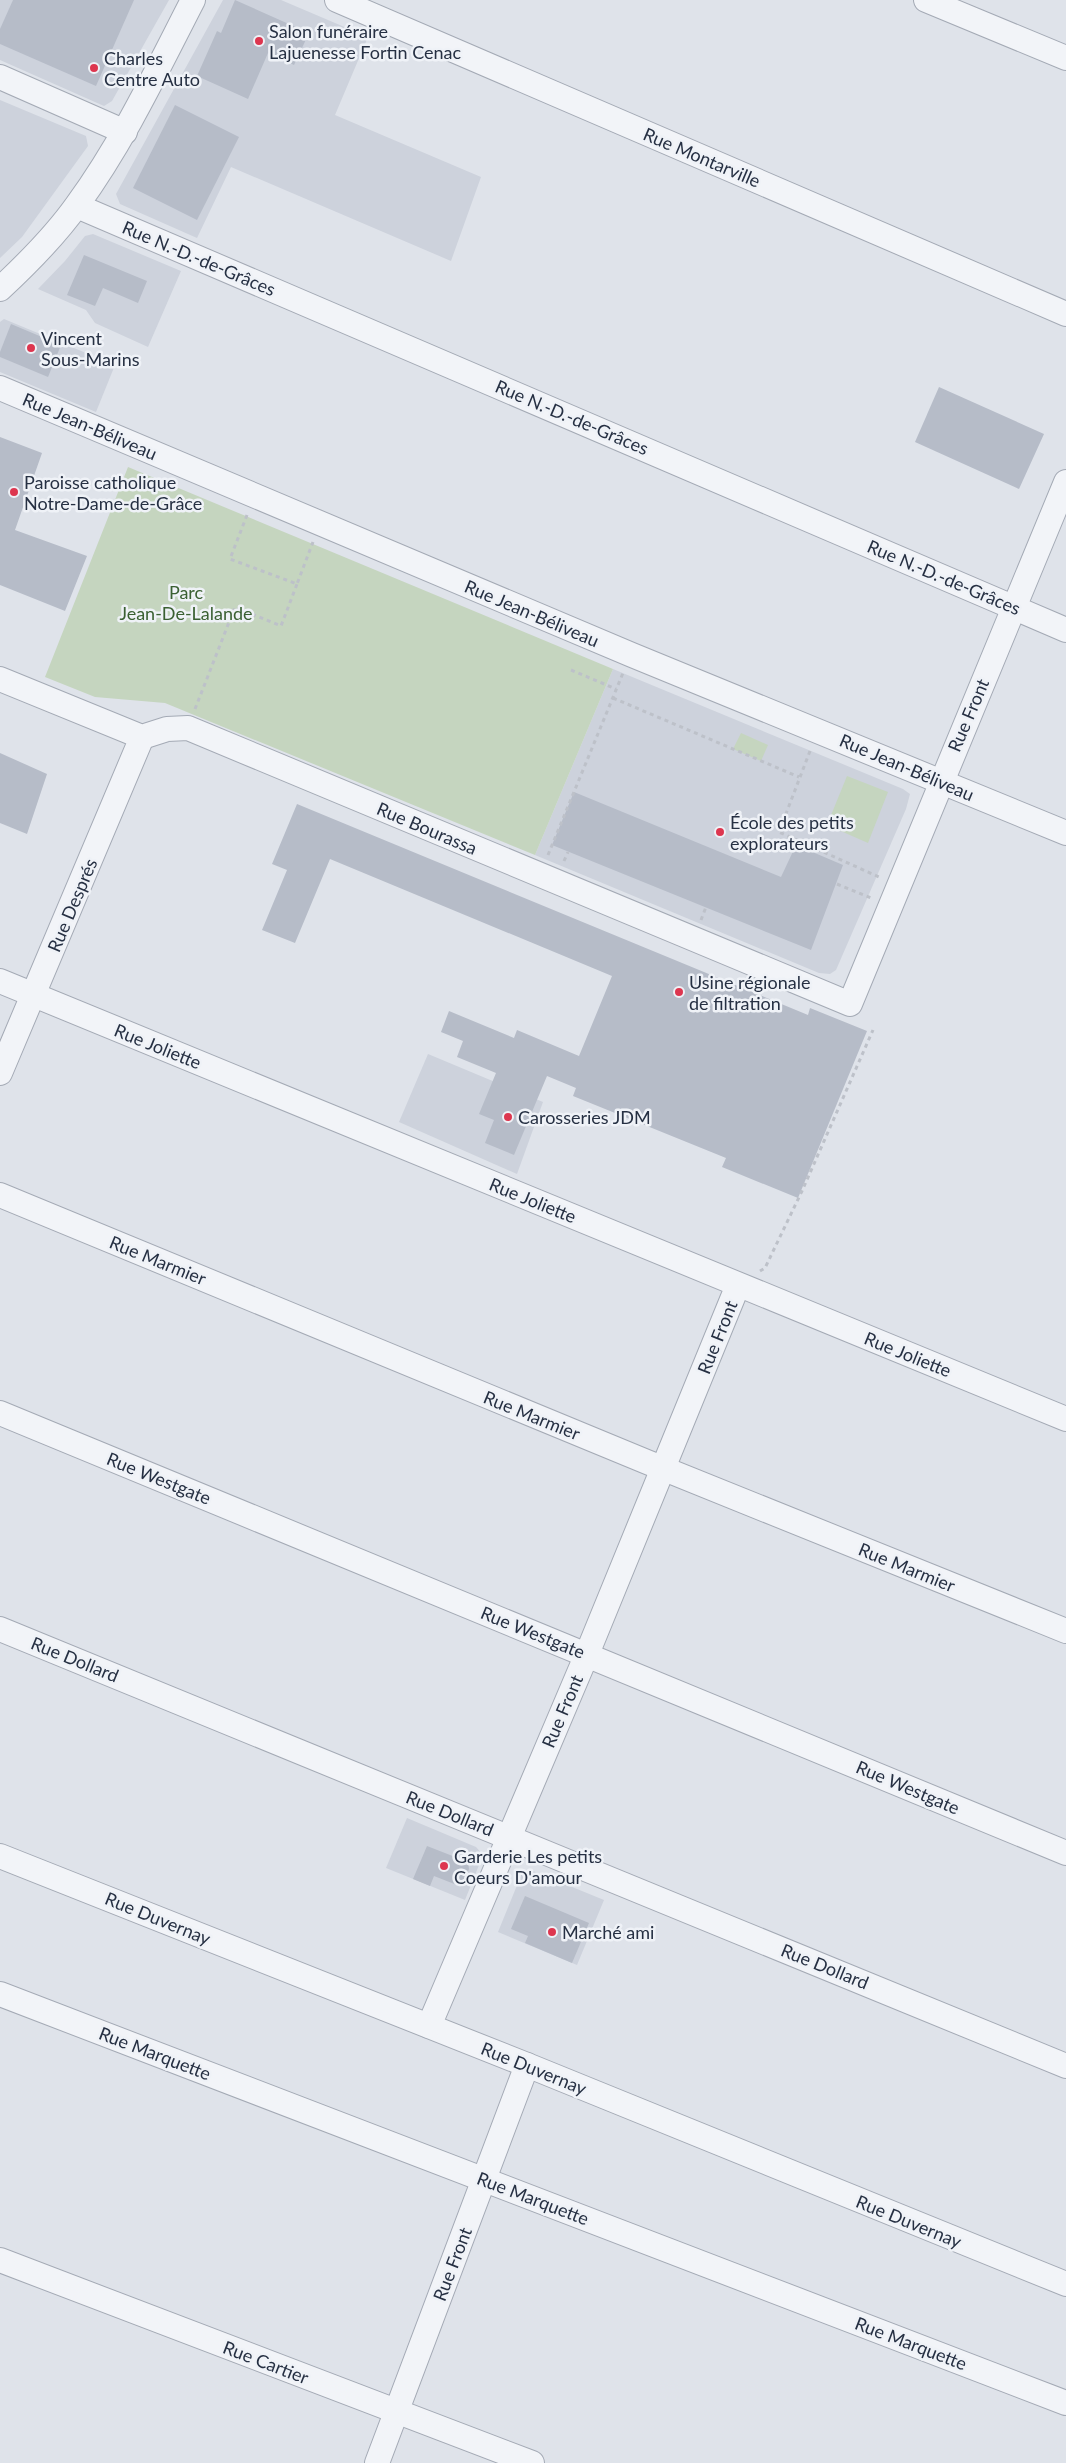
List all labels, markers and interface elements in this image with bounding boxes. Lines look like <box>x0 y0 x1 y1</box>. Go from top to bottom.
place label: Salon funéraire Lajuenesse Fortin Cenac <box>269 20 462 63</box>
marker: Salon funéraire Lajuenesse Fortin Cenac <box>253 35 265 47</box>
place label: Charles Centre Auto <box>104 47 200 90</box>
marker: Charles Centre Auto <box>88 62 100 74</box>
street label: Rue Montarville <box>640 122 764 192</box>
street label: Rue N.-D.-de-Grâces <box>119 216 279 300</box>
place label: Vincent Sous-Marins <box>41 327 140 370</box>
marker: Vincent Sous-Marins <box>25 342 37 354</box>
street label: Rue N.-D.-de-Grâces <box>492 375 652 459</box>
street label: Rue Jean-Béliveau <box>19 388 161 464</box>
place label: Paroisse catholique Notre-Dame-de-Grâce <box>24 471 202 514</box>
marker: Paroisse catholique Notre-Dame-de-Grâce <box>8 486 20 498</box>
street label: Rue N.-D.-de-Grâces <box>864 535 1024 619</box>
street label: Rue Jean-Béliveau <box>461 575 603 651</box>
park label: Parc Jean-De-Lalande <box>119 581 253 624</box>
street label: Rue Front <box>943 675 993 755</box>
street label: Rue Jean-Béliveau <box>836 729 978 805</box>
street label: Rue Bourassa <box>374 797 480 859</box>
place label: École des petits explorateurs <box>730 811 854 854</box>
marker: École des petits explorateurs <box>714 826 726 838</box>
street label: Rue Després <box>42 855 102 955</box>
place label: Usine régionale de filtration <box>689 971 810 1014</box>
marker: Usine régionale de filtration <box>673 986 685 998</box>
street label: Rue Joliette <box>111 1019 205 1073</box>
place label: Carosseries JDM <box>518 1106 651 1128</box>
marker: Carosseries JDM <box>502 1111 514 1123</box>
street label: Rue Joliette <box>486 1173 580 1227</box>
street label: Rue Marmier <box>107 1231 210 1290</box>
street label: Rue Front <box>692 1297 742 1377</box>
street label: Rue Joliette <box>861 1327 955 1381</box>
street label: Rue Marmier <box>481 1386 584 1445</box>
street label: Rue Westgate <box>104 1447 214 1509</box>
street label: Rue Marmier <box>856 1538 959 1597</box>
street label: Rue Westgate <box>478 1601 588 1663</box>
street label: Rue Dollard <box>28 1631 122 1687</box>
street label: Rue Front <box>537 1671 587 1751</box>
street label: Rue Westgate <box>853 1755 963 1819</box>
street label: Rue Dollard <box>403 1785 497 1841</box>
place label: Garderie Les petits Coeurs D'amour <box>454 1845 602 1888</box>
marker: Garderie Les petits Coeurs D'amour <box>438 1860 450 1872</box>
street label: Rue Duvernay <box>102 1887 215 1949</box>
place label: Marché ami <box>562 1921 654 1943</box>
marker: Marché ami <box>546 1926 558 1938</box>
street label: Rue Dollard <box>778 1938 872 1994</box>
street label: Rue Marquette <box>96 2022 214 2084</box>
street label: Rue Duvernay <box>478 2037 591 2099</box>
street label: Rue Marquette <box>474 2167 592 2229</box>
street label: Rue Duvernay <box>853 2190 966 2252</box>
street label: Rue Front <box>428 2224 476 2304</box>
street label: Rue Marquette <box>852 2312 970 2374</box>
street label: Rue Cartier <box>220 2336 312 2389</box>

